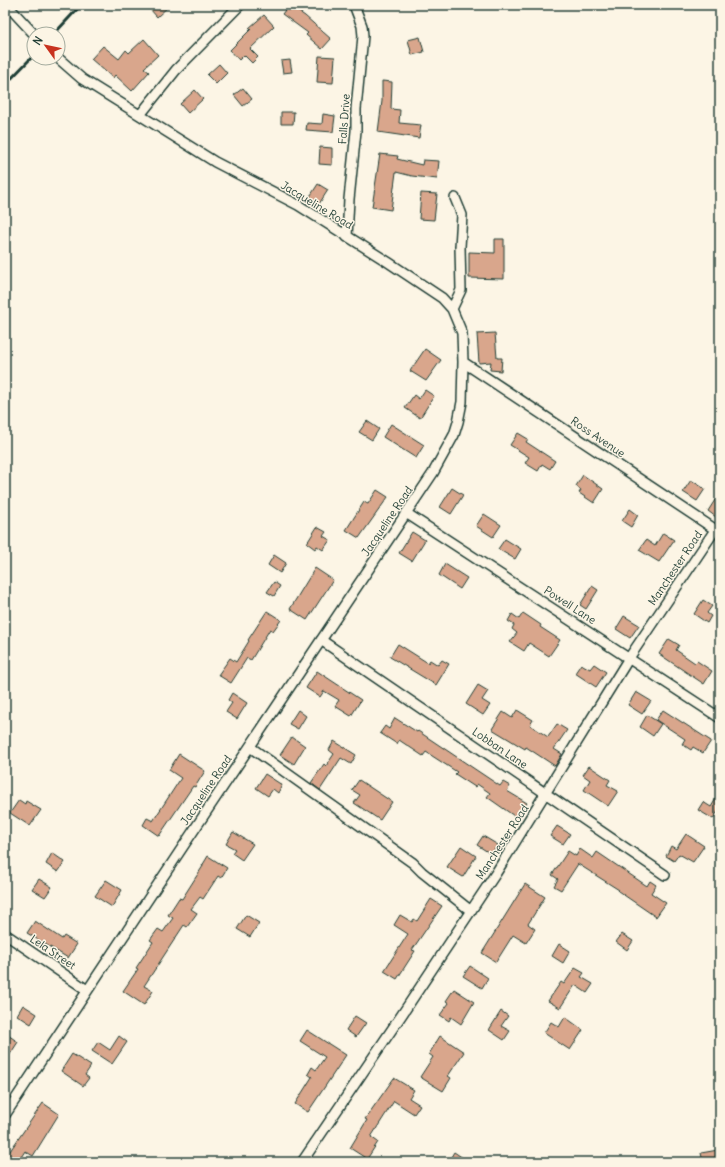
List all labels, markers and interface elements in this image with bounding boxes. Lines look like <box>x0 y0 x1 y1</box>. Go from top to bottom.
north arrow <box>26 26 66 66</box>
text: N <box>30 34 46 48</box>
street label: Falls Drive <box>335 93 353 145</box>
street label: Jacqueline Road <box>279 178 356 232</box>
street label: Ross Avenue <box>568 414 628 460</box>
street label: Jacqueline Road <box>358 483 416 559</box>
street label: Manchester Road <box>645 528 705 608</box>
street label: Powell Lane <box>541 583 599 627</box>
street label: Lobban Lane <box>470 724 530 772</box>
street label: Jacqueline Road <box>177 752 235 828</box>
street label: Manchester Road <box>472 801 532 882</box>
street label: Lela Street <box>27 932 79 973</box>

